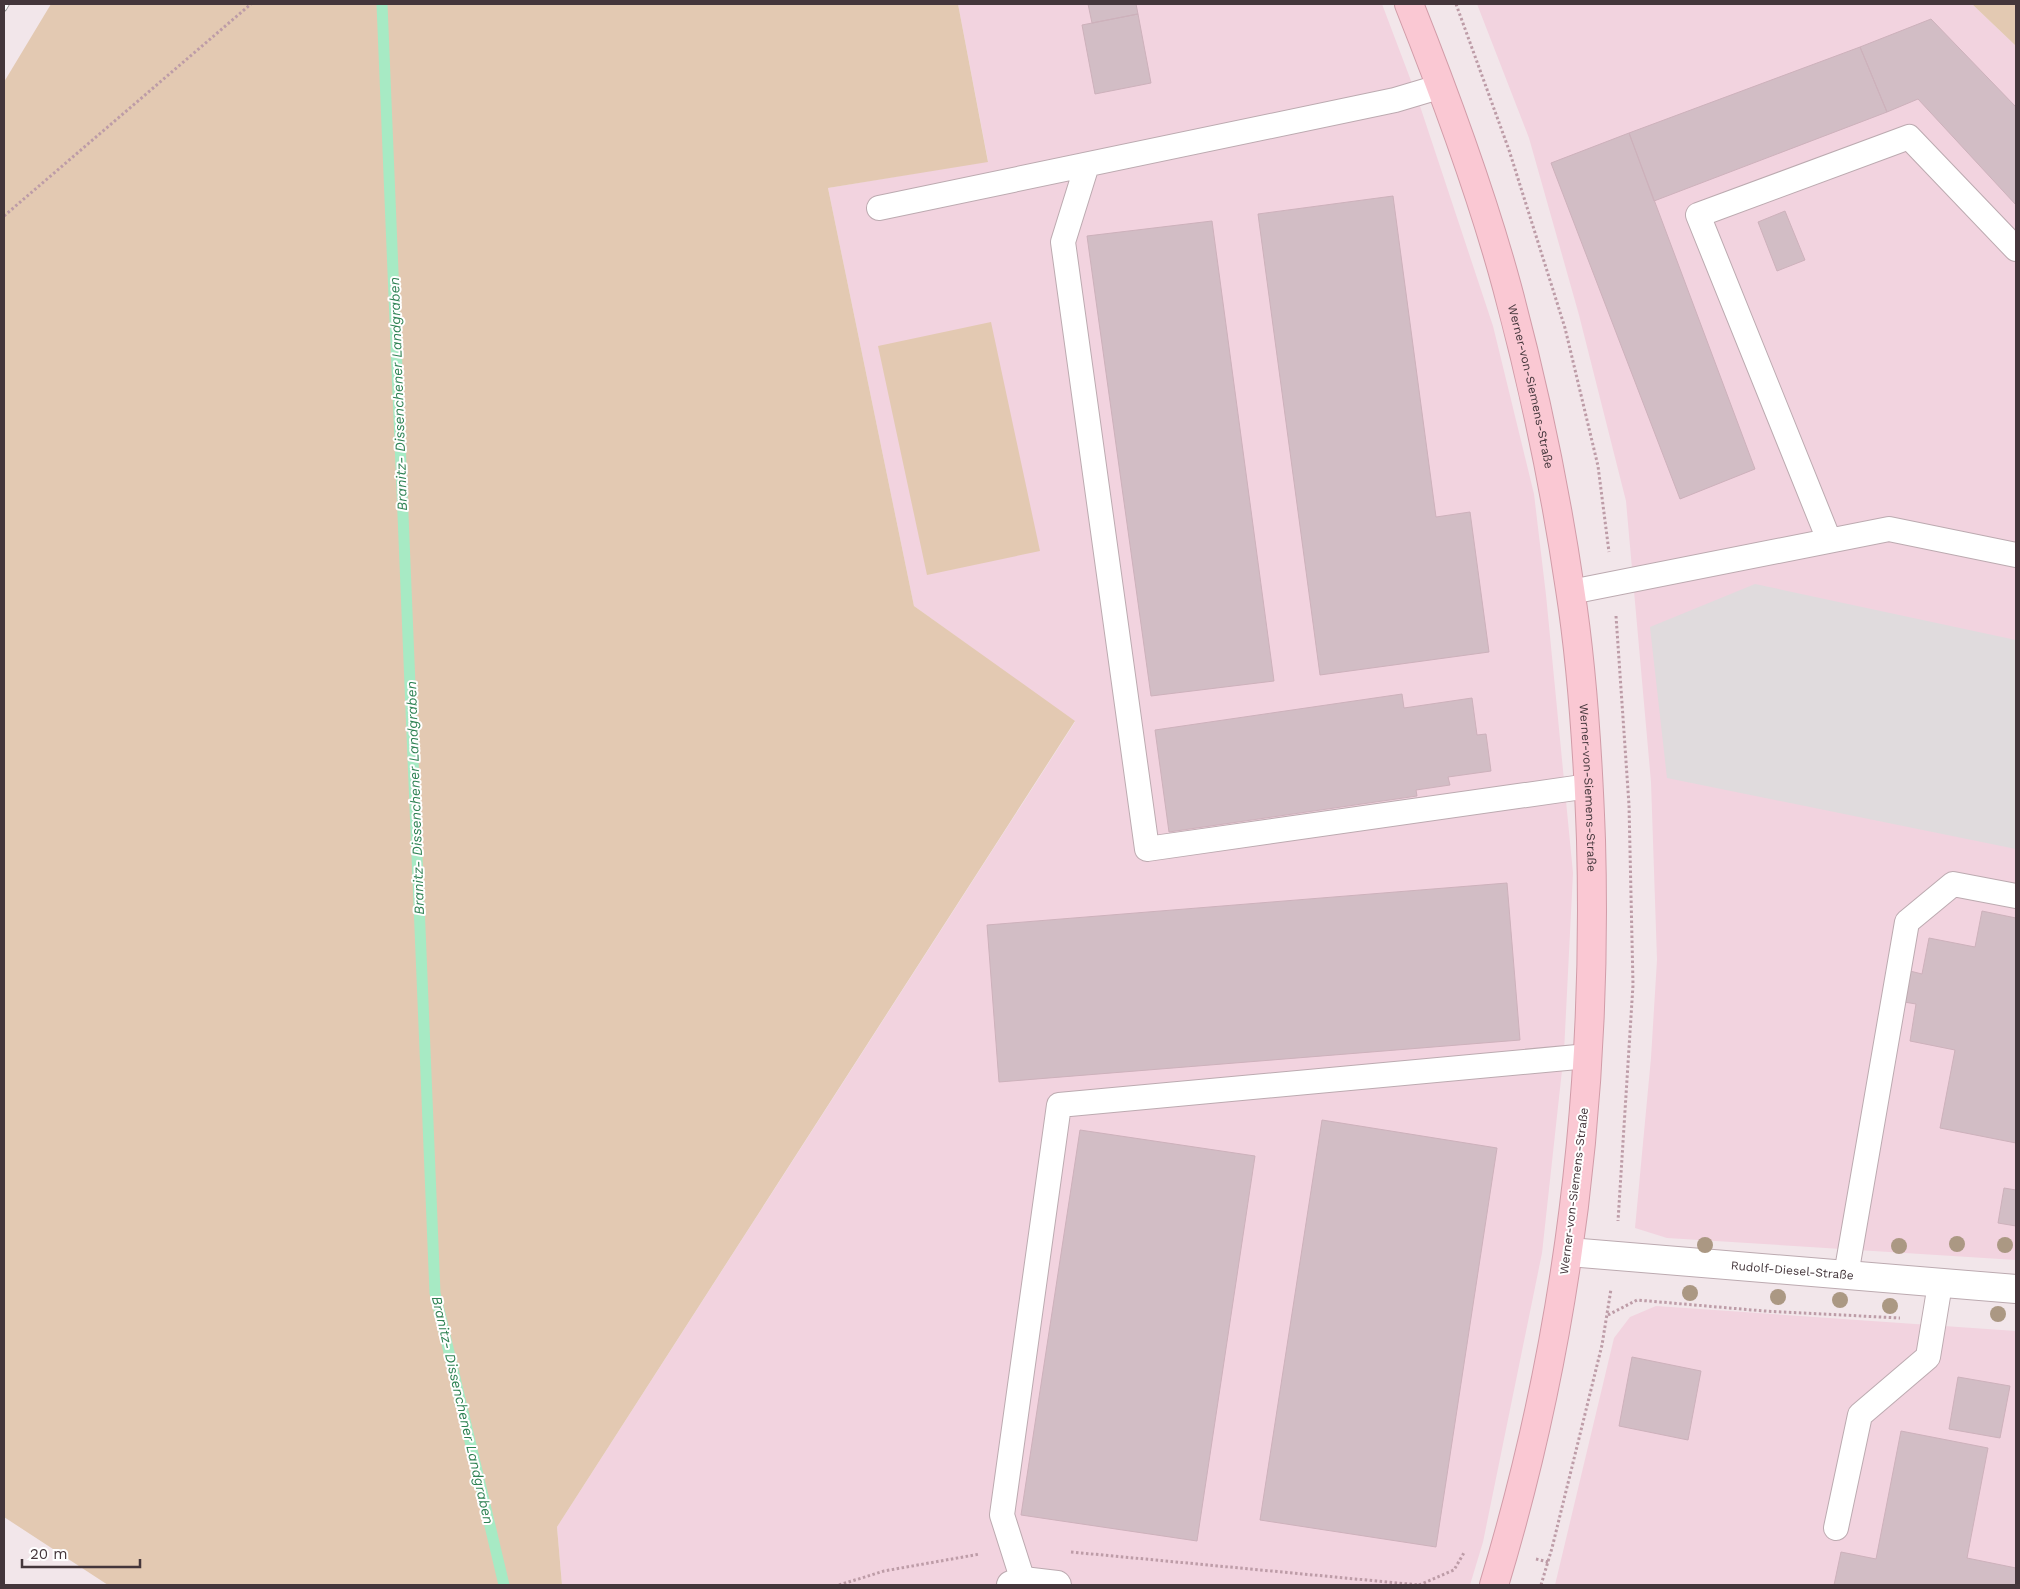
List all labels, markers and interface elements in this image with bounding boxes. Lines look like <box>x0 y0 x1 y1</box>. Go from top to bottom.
water label: Branitz- Dissenchener Landgraben <box>386 277 410 511</box>
street label: Werner-von-Siemens-Straße <box>1505 303 1556 470</box>
water label: Branitz- Dissenchener Landgraben <box>403 681 427 915</box>
street label: Werner-von-Siemens-Straße <box>1576 703 1599 872</box>
street label: Werner-von-Siemens-Straße <box>1557 1107 1591 1275</box>
street label: Rudolf-Diesel-Straße <box>1730 1258 1854 1283</box>
water label: Branitz- Dissenchener Landgraben <box>429 1294 497 1526</box>
scale bar <box>22 1536 140 1568</box>
text: 20 m <box>30 1545 68 1563</box>

